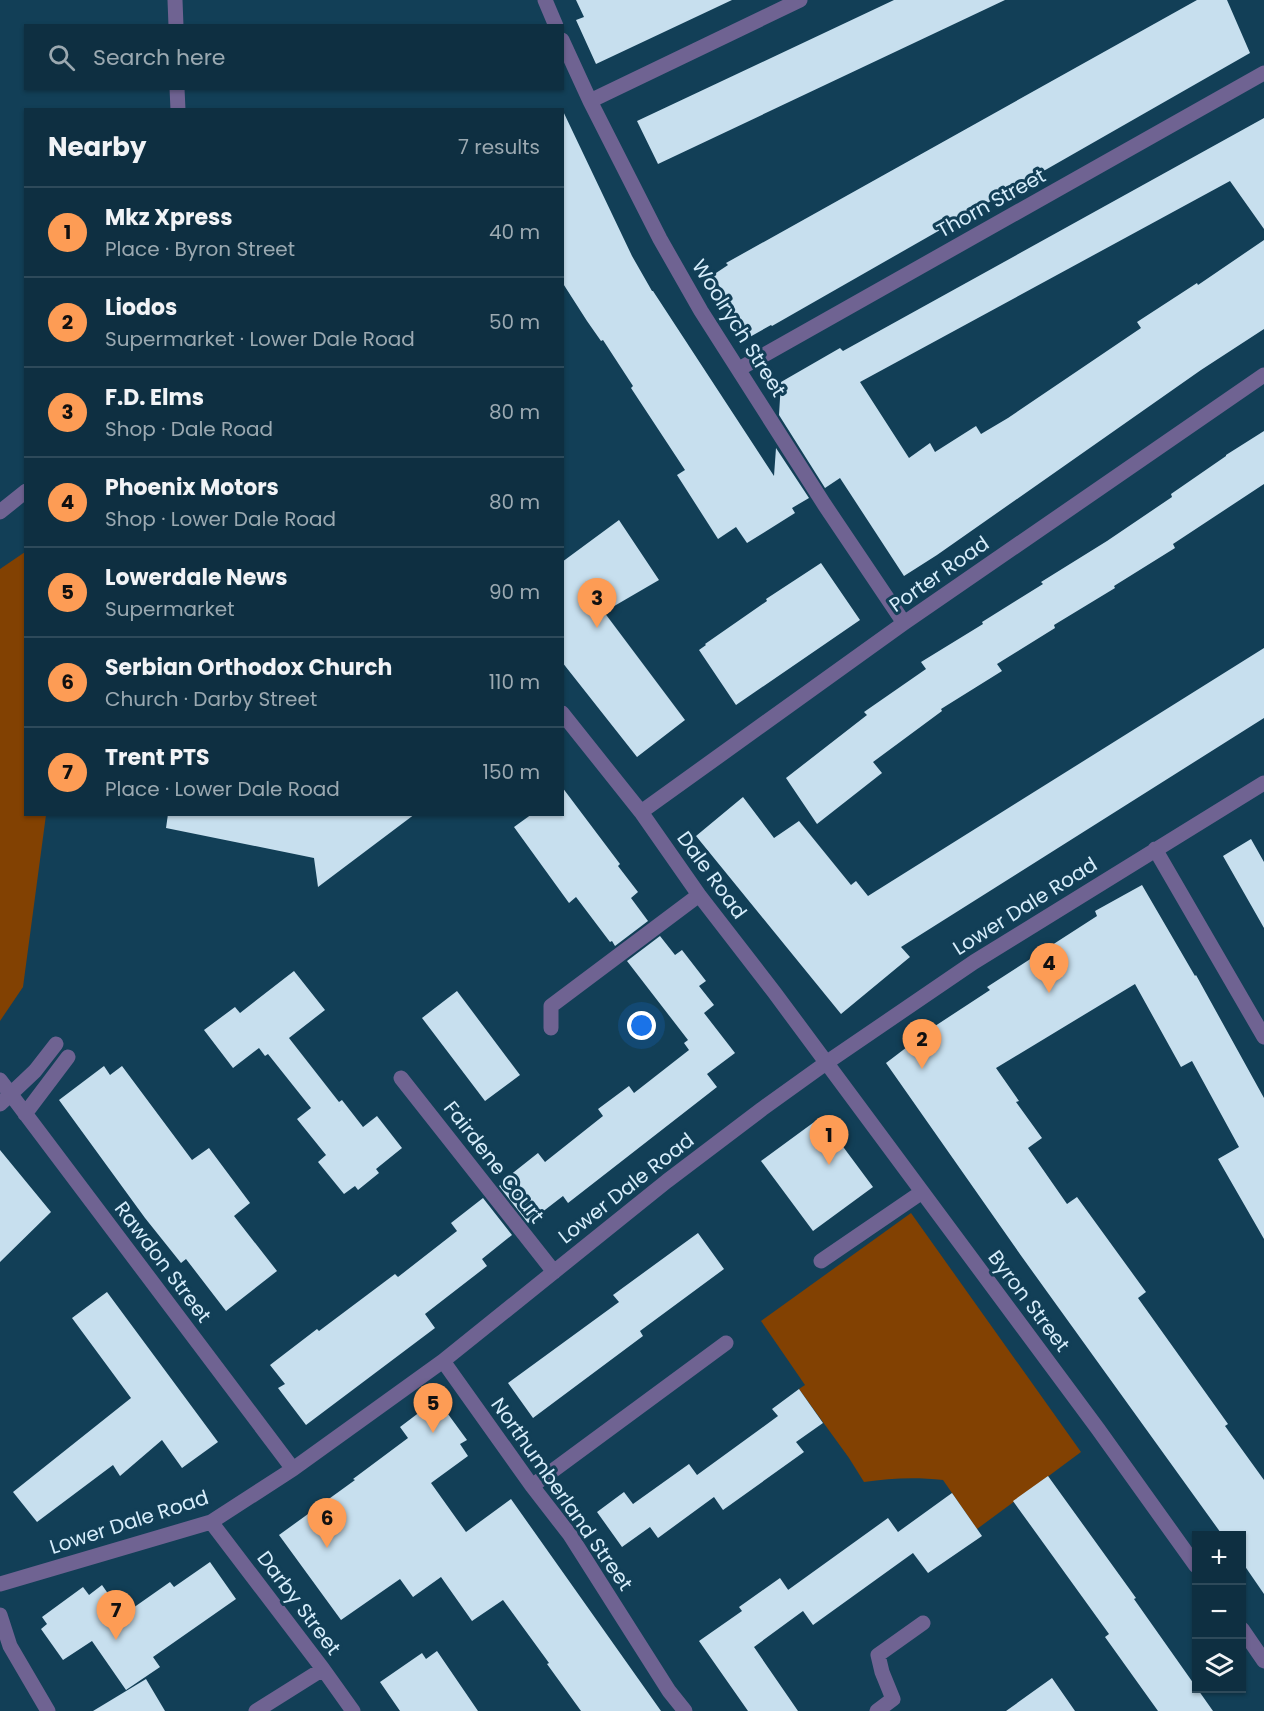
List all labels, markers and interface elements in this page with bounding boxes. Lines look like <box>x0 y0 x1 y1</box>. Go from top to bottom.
search box <box>24 24 564 90</box>
icon: search <box>45 41 78 74</box>
text: Search here <box>93 42 226 73</box>
text: Nearby <box>48 129 146 165</box>
text: 7 results <box>458 133 540 161</box>
street label: Thorn Street <box>931 162 1051 244</box>
text: Mkz Xpress <box>105 202 233 233</box>
text: 1 <box>64 218 71 246</box>
text: 40 m <box>489 218 540 246</box>
text: Place · Byron Street <box>105 235 295 263</box>
street label: Woolrych Street <box>685 254 793 402</box>
text: Liodos <box>105 292 177 323</box>
text: 2 <box>62 308 73 336</box>
text: 50 m <box>489 308 540 336</box>
text: Supermarket · Lower Dale Road <box>105 325 415 353</box>
text: F.D. Elms <box>105 382 204 413</box>
text: 3 <box>61 398 74 426</box>
text: 80 m <box>489 398 540 426</box>
text: Shop · Dale Road <box>105 415 273 443</box>
text: Phoenix Motors <box>105 472 279 503</box>
text: 4 <box>61 488 74 516</box>
text: 80 m <box>489 488 540 516</box>
text: Shop · Lower Dale Road <box>105 505 336 533</box>
street label: Porter Road <box>883 529 995 619</box>
text: Lowerdale News <box>105 562 288 593</box>
text: 5 <box>61 578 74 606</box>
text: 90 m <box>489 578 540 606</box>
pin: 3 <box>578 578 616 628</box>
text: Supermarket <box>105 595 234 623</box>
text: Serbian Orthodox Church <box>105 652 392 683</box>
text: 6 <box>61 668 74 696</box>
text: 110 m <box>489 668 540 696</box>
text: Church · Darby Street <box>105 685 317 713</box>
text: Trent PTS <box>105 742 210 773</box>
text: 7 <box>62 758 73 786</box>
text: 150 m <box>483 758 540 786</box>
text: Place · Lower Dale Road <box>105 775 340 803</box>
street label: Dale Road <box>671 825 753 925</box>
street label: Lower Dale Road <box>947 850 1103 962</box>
pin: 4 <box>1030 944 1068 993</box>
your location <box>627 1011 656 1040</box>
pin: 2 <box>902 1020 942 1069</box>
street label: Fairdene Court <box>437 1095 551 1229</box>
pin: 1 <box>810 1116 848 1165</box>
street label: Lower Dale Road <box>552 1126 700 1250</box>
street label: Rawdon Street <box>108 1196 218 1328</box>
street label: Byron Street <box>982 1244 1076 1358</box>
pin: 5 <box>414 1384 452 1433</box>
street label: Northumberland Street <box>485 1392 639 1596</box>
street label: Lower Dale Road <box>46 1483 212 1561</box>
pin: 6 <box>308 1498 346 1548</box>
map controls <box>1192 1531 1246 1693</box>
button: + <box>1192 1531 1246 1585</box>
street label: Darby Street <box>251 1545 347 1661</box>
button: − <box>1192 1585 1246 1639</box>
pin: 7 <box>96 1590 136 1640</box>
button: layers <box>1192 1639 1246 1693</box>

